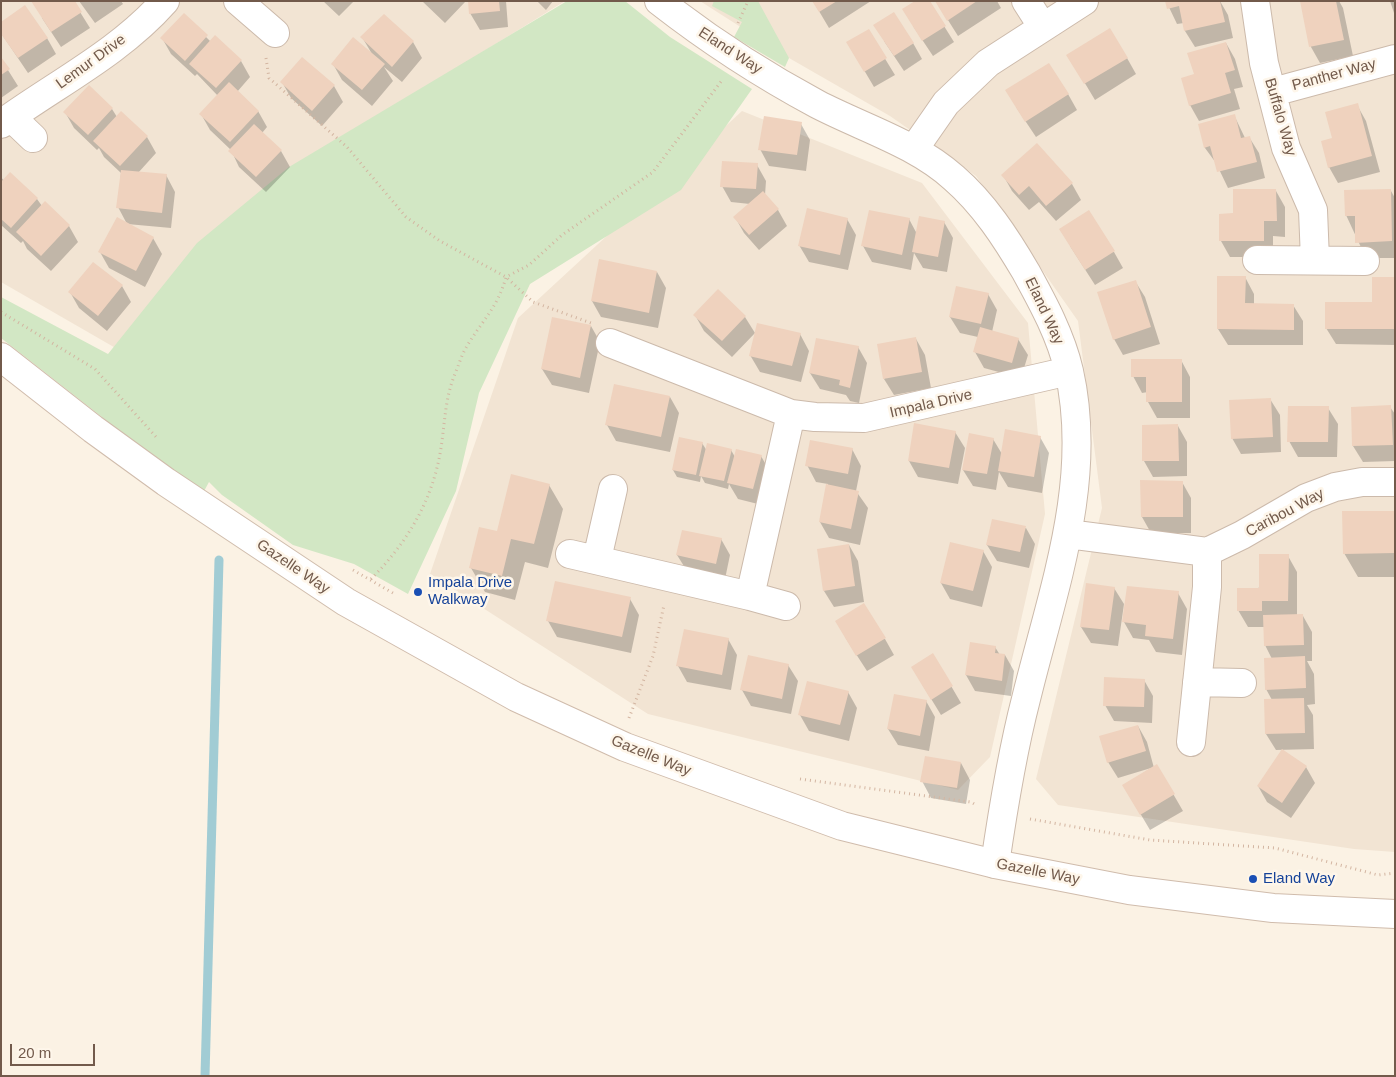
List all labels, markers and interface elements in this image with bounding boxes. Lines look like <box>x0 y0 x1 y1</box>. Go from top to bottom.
street label: Eland Way <box>695 24 765 78</box>
street label: Lemur Drive <box>53 31 129 93</box>
street label: Panther Way <box>1290 55 1378 95</box>
street label: Buffalo Way <box>1260 76 1300 158</box>
street label: Eland Way <box>1021 275 1067 347</box>
street label: Impala Drive <box>888 386 974 422</box>
street label: Caribou Way <box>1243 485 1327 541</box>
street label: Gazelle Way <box>253 536 333 598</box>
place label: Impala Drive Walkway <box>428 574 512 609</box>
marker: Impala Drive Walkway <box>412 586 424 598</box>
street label: Gazelle Way <box>608 732 694 780</box>
street label: Gazelle Way <box>995 855 1081 889</box>
place label: Eland Way <box>1263 870 1335 888</box>
marker: Eland Way <box>1247 873 1259 885</box>
scale bar <box>12 1034 98 1066</box>
text: 20 m <box>18 1044 51 1061</box>

